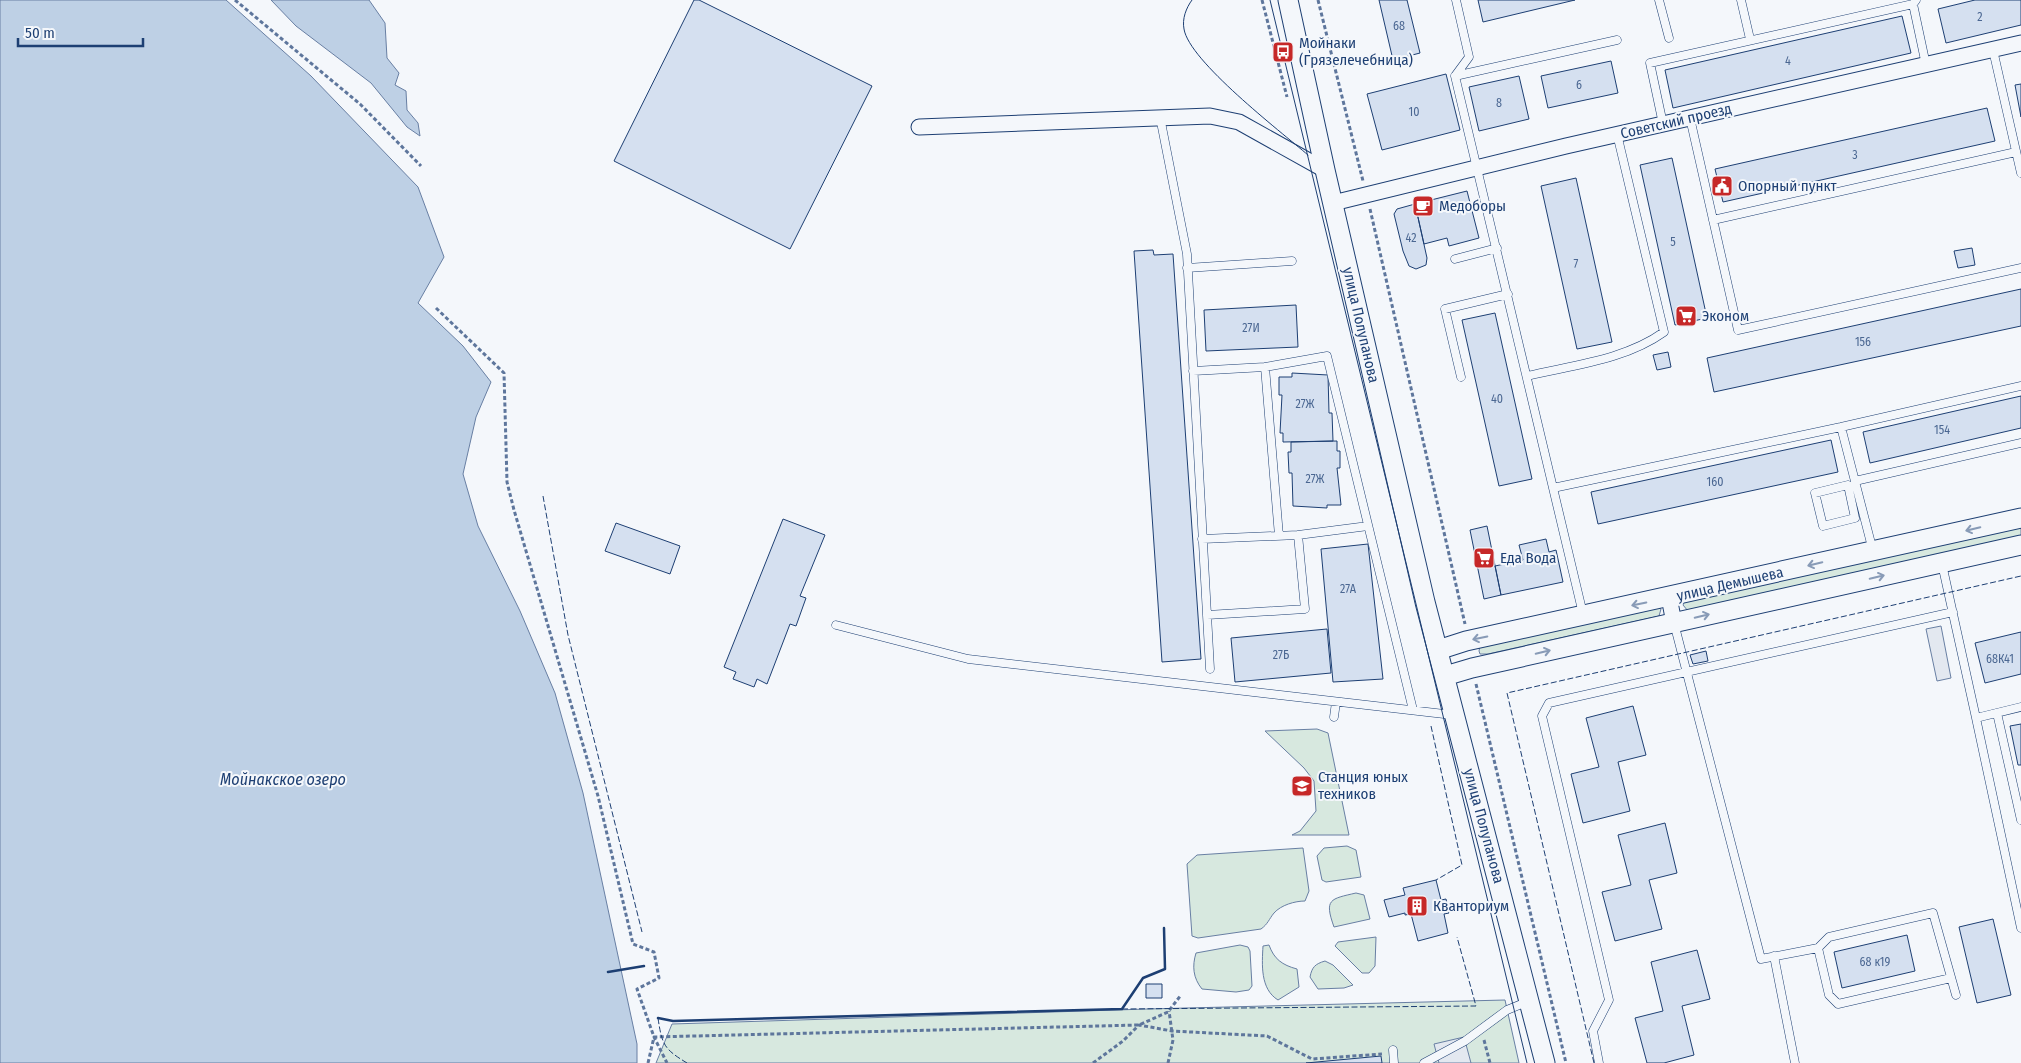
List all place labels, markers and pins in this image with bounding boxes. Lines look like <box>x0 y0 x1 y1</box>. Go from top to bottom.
place label: Мойнаки (Грязелечебница) <box>1299 34 1413 69</box>
bus stop icon: Мойнаки (Грязелечебница) <box>1271 40 1295 64</box>
public building icon: Опорный пункт <box>1710 174 1734 198</box>
place label: Опорный пункт <box>1738 177 1837 195</box>
cafe icon: Медоборы <box>1411 194 1435 218</box>
place label: Медоборы <box>1439 197 1506 215</box>
supermarket icon: Эконом <box>1674 304 1698 328</box>
place label: Эконом <box>1702 307 1749 325</box>
supermarket icon: Еда Вода <box>1472 546 1496 570</box>
place label: Еда Вода <box>1500 549 1556 567</box>
place label: Станция юных техников <box>1318 768 1408 803</box>
school or university icon: Станция юных техников <box>1290 774 1314 798</box>
building icon: Кванториум <box>1405 894 1429 918</box>
place label: Кванториум <box>1433 897 1509 915</box>

